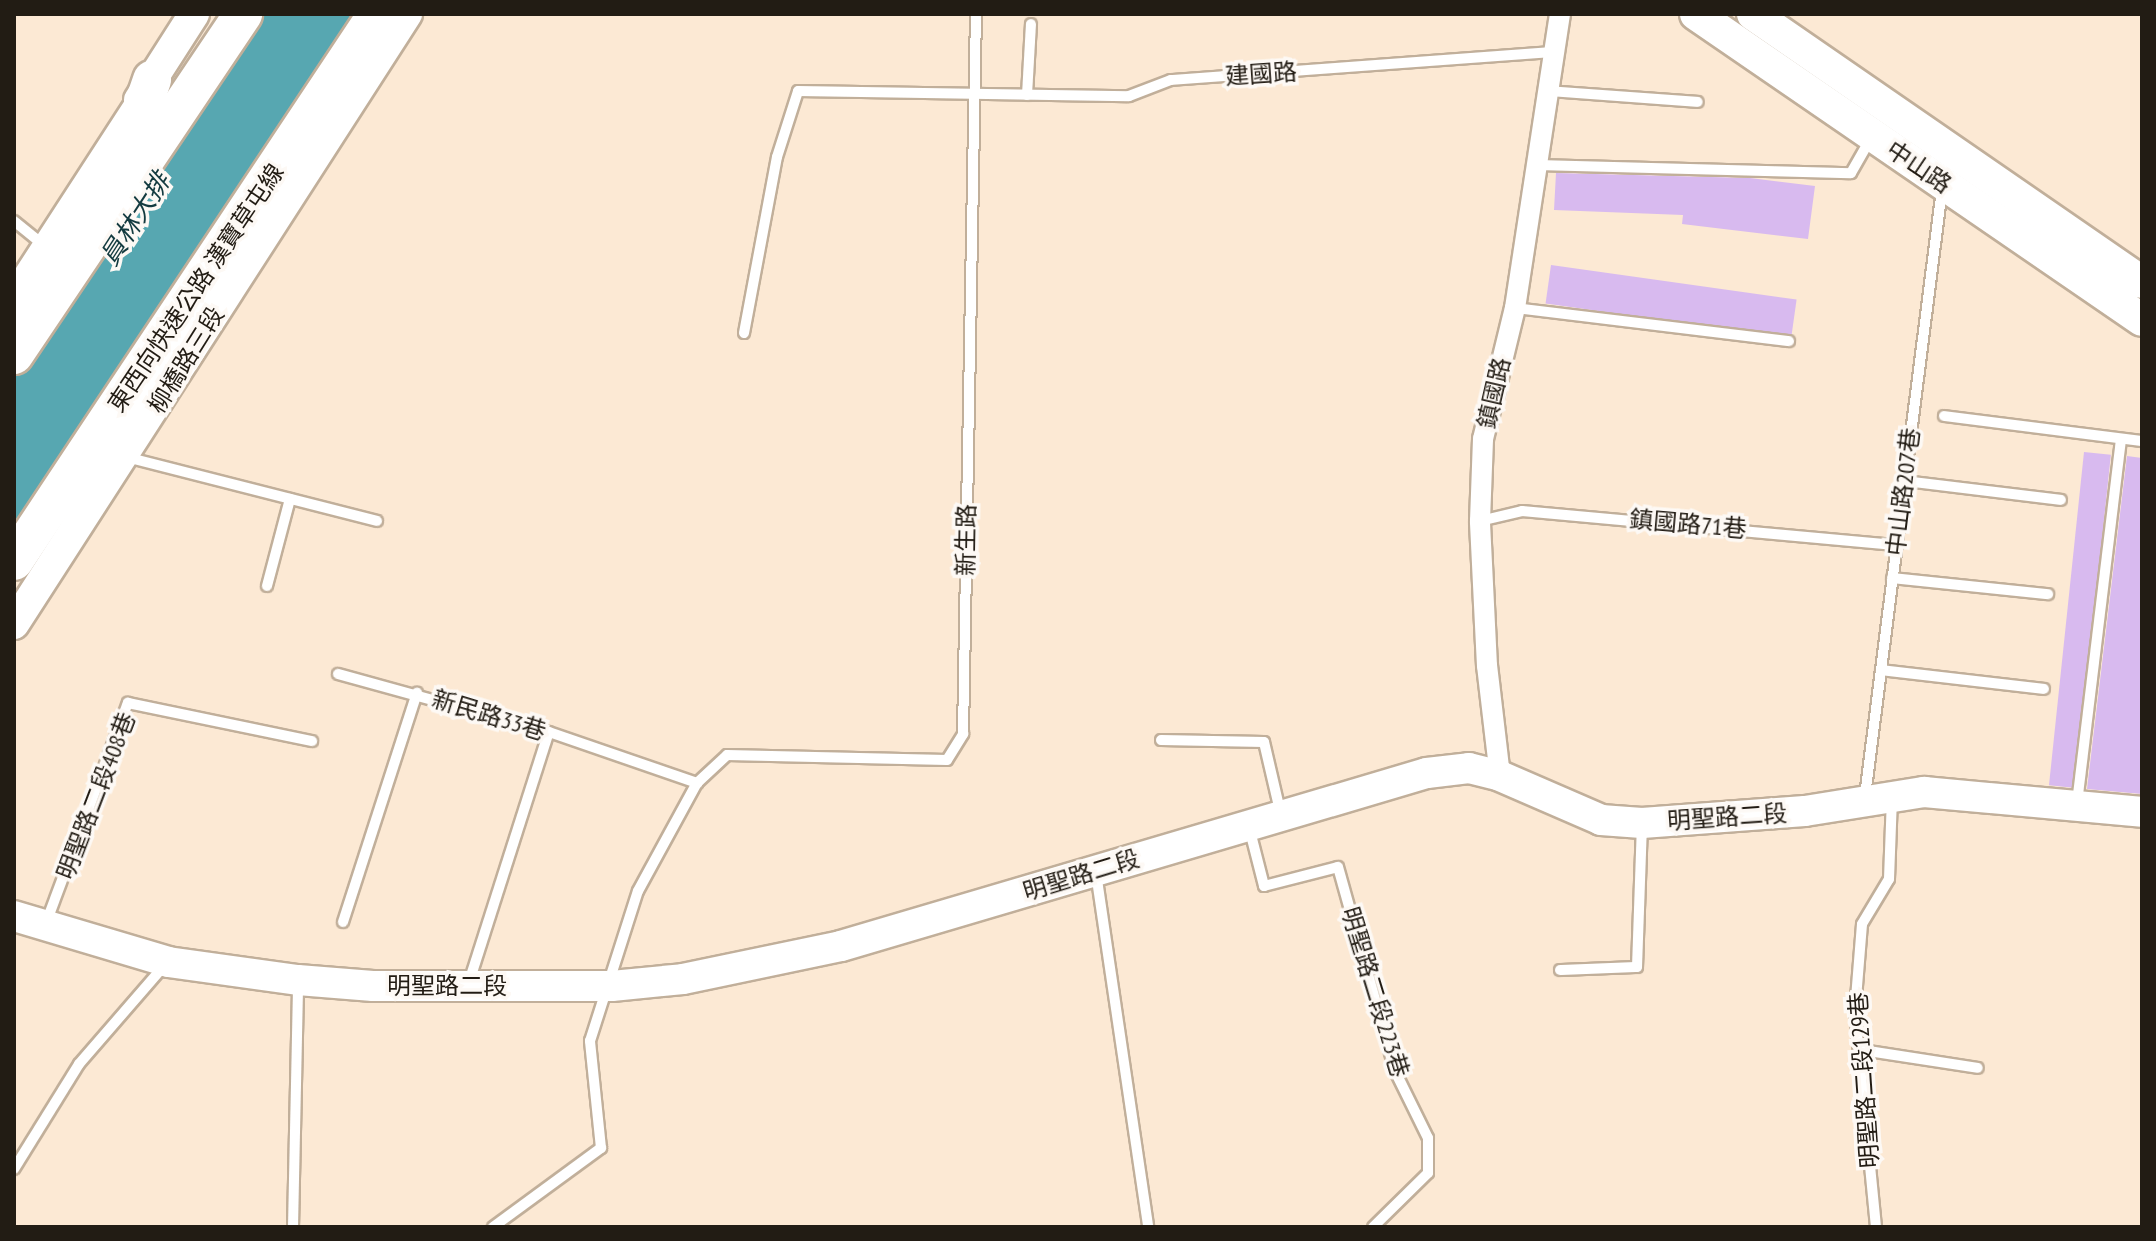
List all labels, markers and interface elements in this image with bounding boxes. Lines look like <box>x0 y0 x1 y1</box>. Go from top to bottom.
street label: 建國路 <box>1224 57 1298 91</box>
street label: 中山路 <box>1881 135 1957 199</box>
street label: 東西向快速公路 漢寶草屯線 <box>102 158 290 418</box>
water label: 員林大排 <box>94 167 176 271</box>
street label: 柳橋路三段 <box>142 301 230 419</box>
street label: 鎮國路 <box>1472 355 1516 431</box>
street label: 中山路207巷 <box>1881 427 1925 557</box>
street label: 新生路 <box>951 504 981 576</box>
street label: 鎮國路71巷 <box>1628 505 1748 543</box>
street label: 新民路33巷 <box>429 684 549 746</box>
street label: 明聖路二段408巷 <box>51 708 141 884</box>
street label: 明聖路二段 <box>1666 798 1788 836</box>
street label: 明聖路二段 <box>1019 844 1143 906</box>
street label: 明聖路二段223巷 <box>1335 903 1415 1081</box>
street label: 明聖路二段 <box>387 972 507 1000</box>
street label: 明聖路二段129巷 <box>1843 991 1885 1169</box>

